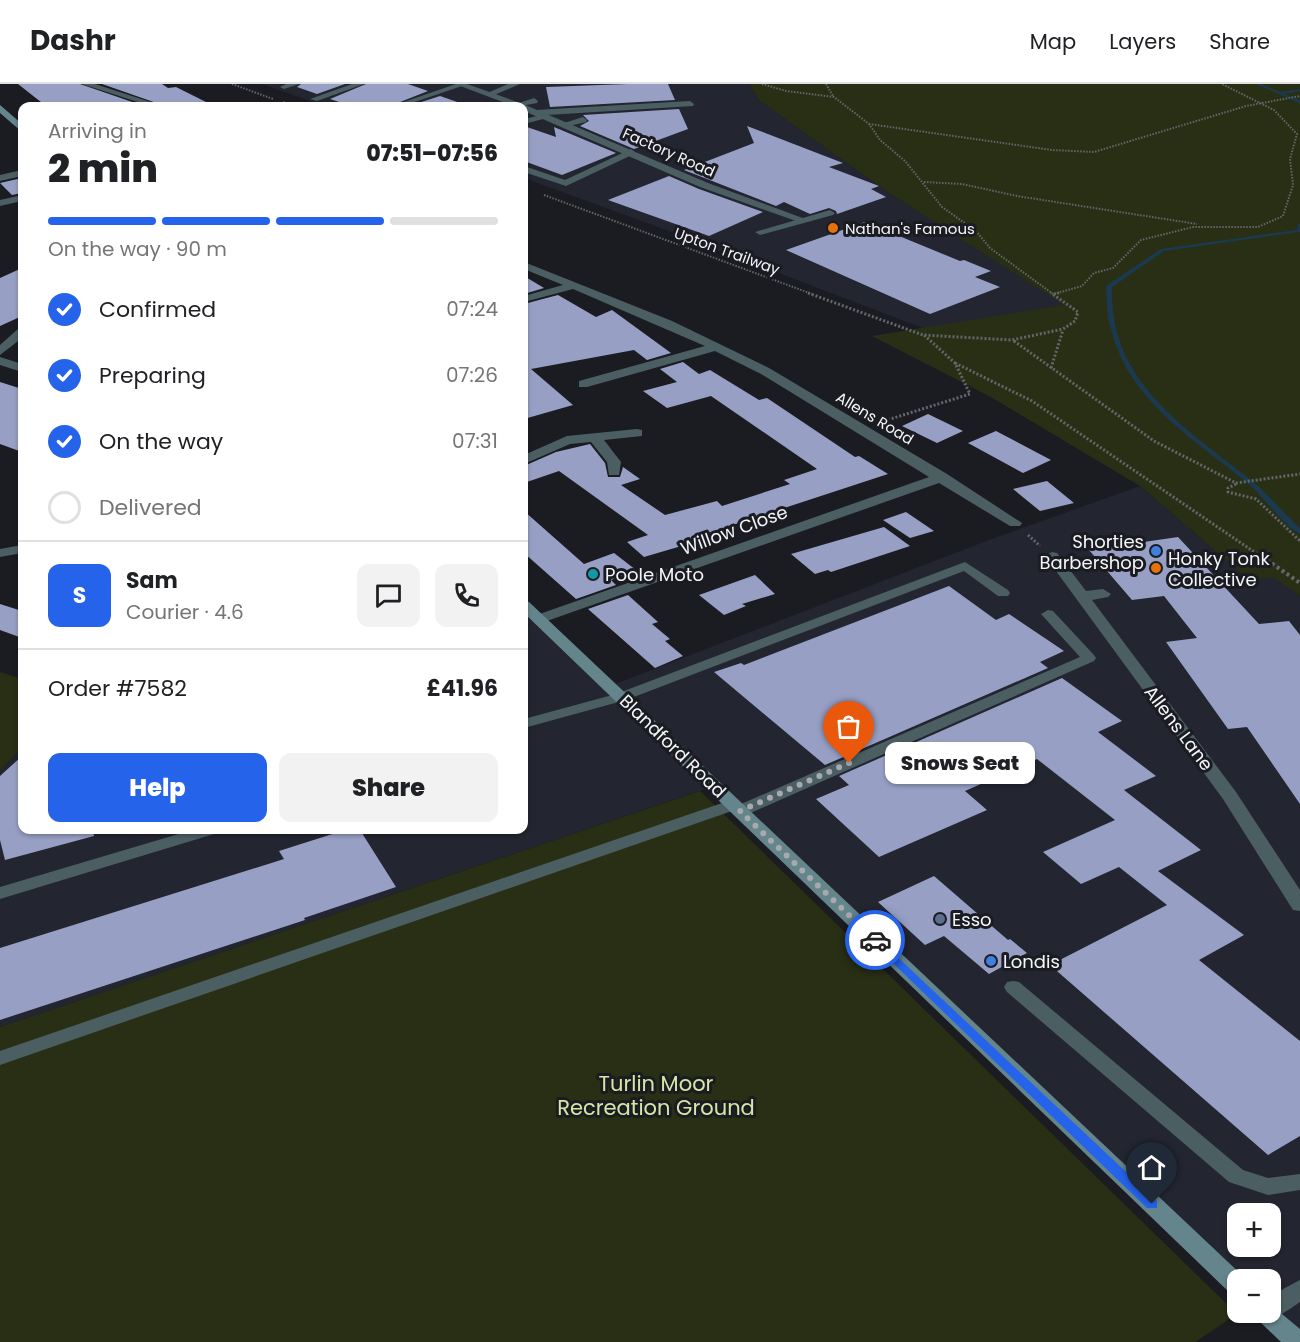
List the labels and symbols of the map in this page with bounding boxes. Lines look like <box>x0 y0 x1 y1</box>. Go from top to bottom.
street label: Factory Road <box>620 122 718 182</box>
place label: Nathan's Famous <box>845 218 975 239</box>
marker: Nathan's Famous <box>826 221 840 235</box>
street label: Upton Trailway <box>671 222 783 280</box>
street label: Allens Road <box>832 387 918 449</box>
street label: Willow Close <box>677 499 791 561</box>
place label: Shorties Barbershop <box>1039 529 1144 575</box>
marker: Shorties Barbershop <box>1149 544 1163 558</box>
place label: Honky Tonk Collective <box>1168 546 1270 592</box>
marker: Honky Tonk Collective <box>1149 561 1163 575</box>
place label: Poole Moto <box>605 562 704 587</box>
marker: Poole Moto <box>586 567 600 581</box>
street label: Allens Lane <box>1139 680 1219 776</box>
street label: Blandford Road <box>614 689 732 803</box>
pin <box>823 701 874 763</box>
callout: Snows Seat <box>885 742 1035 784</box>
place label: Esso <box>952 907 992 932</box>
courier <box>845 910 905 970</box>
marker: Esso <box>933 912 947 926</box>
place label: Londis <box>1003 949 1060 974</box>
marker: Londis <box>984 954 998 968</box>
park label: Turlin Moor Recreation Ground <box>557 1069 755 1122</box>
pin <box>1126 1142 1177 1204</box>

